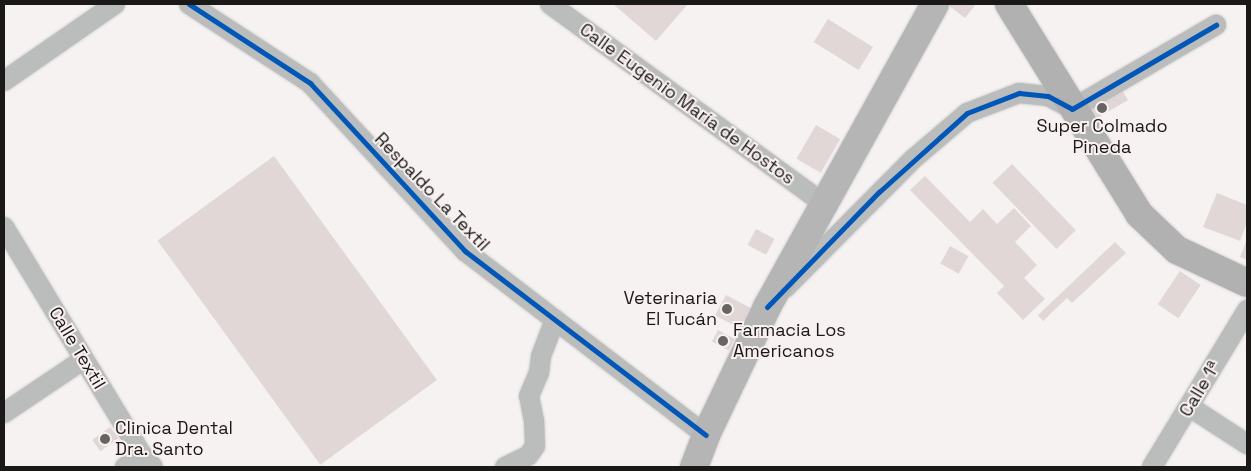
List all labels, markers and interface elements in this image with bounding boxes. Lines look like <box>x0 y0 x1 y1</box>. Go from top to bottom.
street label: Calle Eugenio María de Hostos <box>575 19 799 189</box>
marker: Super Colmado Pineda <box>1096 102 1108 114</box>
place label: Super Colmado Pineda <box>1036 116 1168 158</box>
street label: Respaldo La Textil <box>370 128 494 256</box>
place label: Veterinaria El Tucán <box>623 288 717 330</box>
street label: Calle Textil <box>44 303 110 393</box>
marker: Veterinaria El Tucán <box>721 303 733 315</box>
place label: Farmacia Los Americanos <box>733 320 846 362</box>
marker: Farmacia Los Americanos <box>717 335 729 347</box>
street label: Calle 1ª <box>1175 357 1225 421</box>
place label: Clinica Dental Dra. Santo <box>115 418 233 460</box>
marker: Clinica Dental Dra. Santo <box>99 433 111 445</box>

